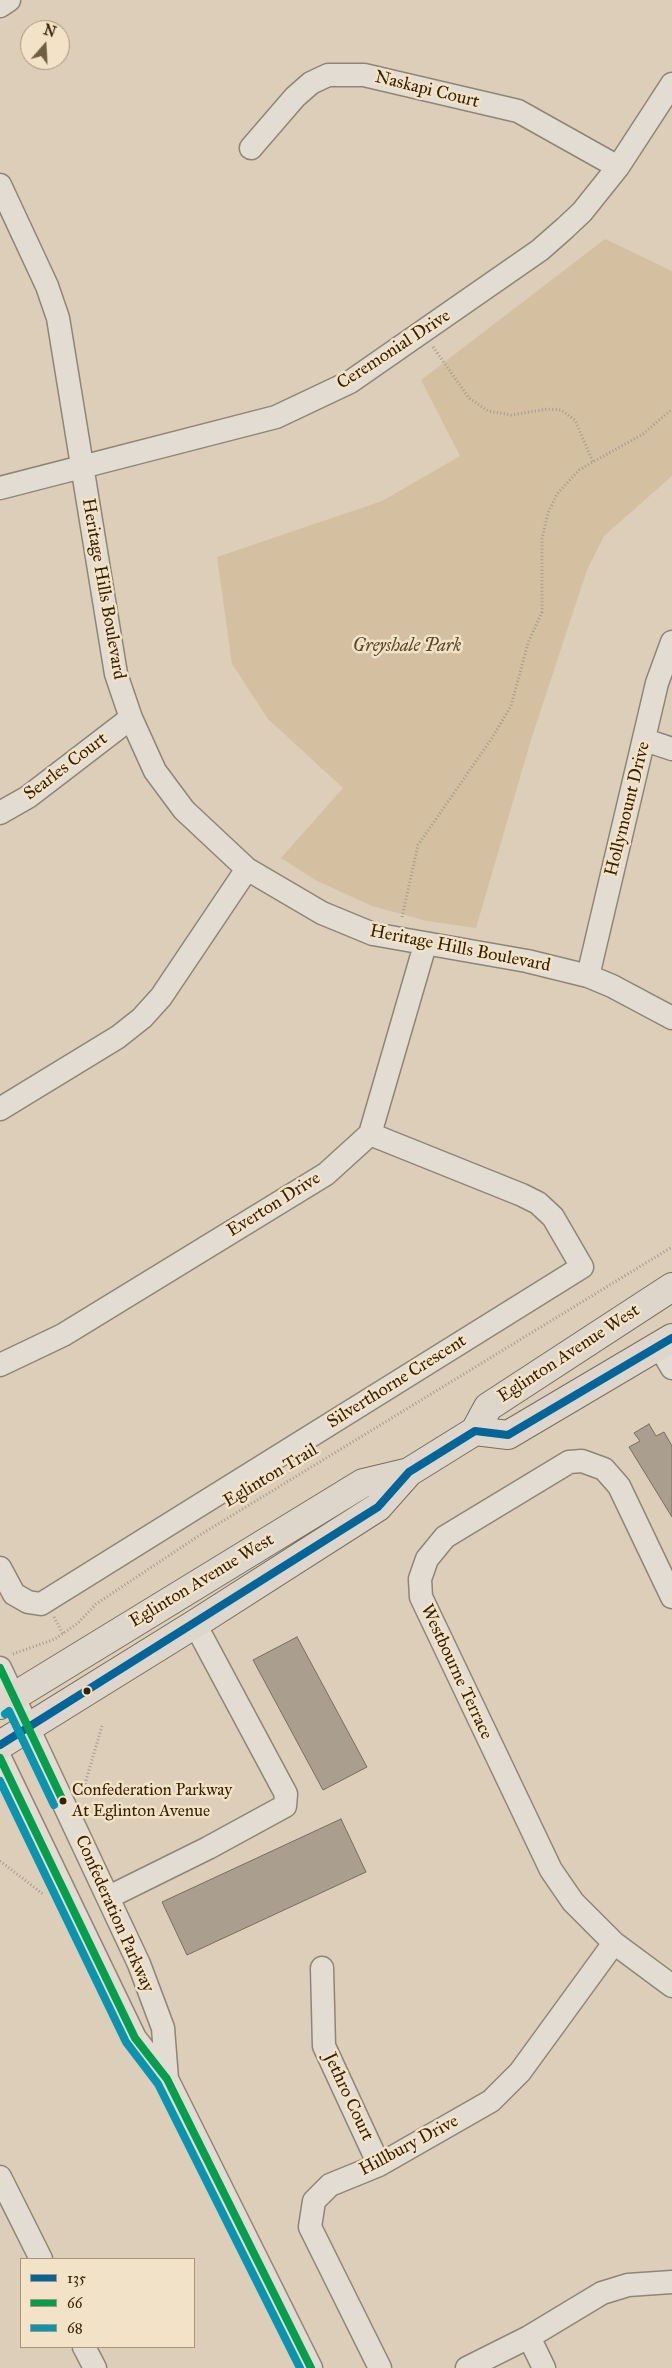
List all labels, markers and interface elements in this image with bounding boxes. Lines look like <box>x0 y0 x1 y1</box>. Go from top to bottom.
north arrow <box>20 20 70 70</box>
text: N <box>41 21 58 41</box>
street label: Naskapi Court <box>372 67 482 113</box>
street label: Ceremonial Drive <box>333 305 455 395</box>
street label: Heritage Hills Boulevard <box>76 497 130 681</box>
park label: Greyshale Park <box>353 636 461 658</box>
street label: Searles Court <box>20 729 112 805</box>
street label: Hollymount Drive <box>601 740 655 878</box>
street label: Heritage Hills Boulevard <box>368 921 552 977</box>
street label: Everton Drive <box>223 1168 325 1242</box>
street label: Eglinton Avenue West <box>494 1300 644 1408</box>
street label: Silverthorne Crescent <box>323 1330 471 1434</box>
street label: Eglinton Trail <box>220 1439 322 1513</box>
street label: Eglinton Avenue West <box>126 1529 278 1633</box>
street label: Westbourne Terrace <box>415 1601 497 1743</box>
unlabelled marker <box>82 1686 92 1696</box>
place label: Confederation Parkway At Eglinton Avenue <box>72 1781 232 1821</box>
marker: Confederation Parkway At Eglinton Avenue <box>58 1796 68 1806</box>
street label: Confederation Parkway <box>70 1832 158 1996</box>
street label: Jethro Court <box>318 2050 378 2144</box>
street label: Hillbury Drive <box>356 2111 462 2181</box>
legend <box>20 2258 195 2348</box>
text: 135 <box>67 2269 86 2287</box>
text: 66 <box>67 2294 82 2312</box>
text: 68 <box>67 2319 83 2337</box>

